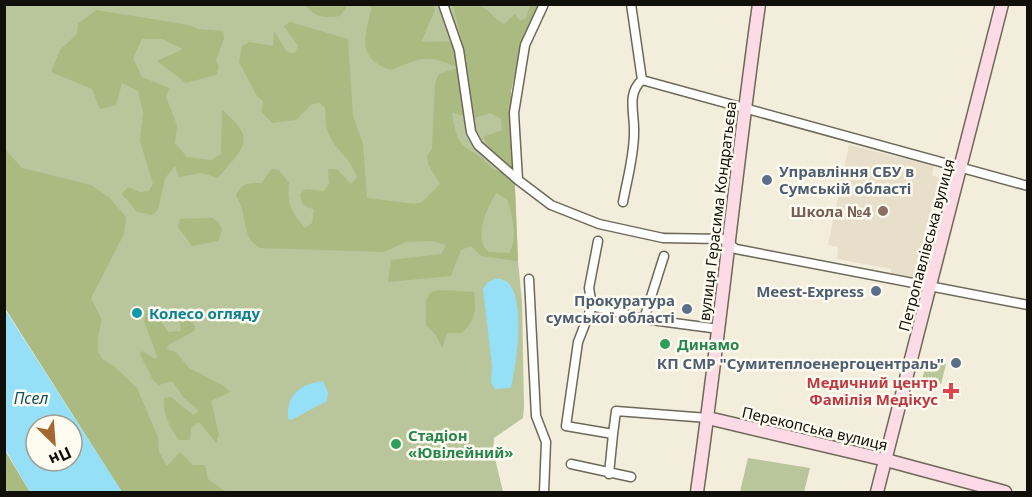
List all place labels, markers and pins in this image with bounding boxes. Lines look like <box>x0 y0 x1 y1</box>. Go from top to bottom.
place label: Управління СБУ в Сумській області <box>779 161 914 198</box>
marker: Управління СБУ в Сумській області <box>760 173 774 187</box>
place label: Школа №4 <box>791 201 871 221</box>
marker: Школа №4 <box>876 204 890 218</box>
place label: Meest-Express <box>756 281 864 301</box>
marker: Meest-Express <box>869 284 883 298</box>
place label: Прокуратура сумської області <box>546 290 675 327</box>
marker: Прокуратура сумської області <box>680 302 694 316</box>
place label: Колесо огляду <box>149 303 260 323</box>
marker: Колесо огляду <box>130 306 144 320</box>
place label: Динамо <box>677 334 739 354</box>
marker: Динамо <box>658 337 672 351</box>
place label: КП СМР "Сумитеплоенергоцентраль" <box>657 353 944 373</box>
marker: КП СМР "Сумитеплоенергоцентраль" <box>949 356 963 370</box>
place label: Медичний центр Фамілія Медікус <box>807 372 938 409</box>
marker: Медичний центр Фамілія Медікус <box>942 382 960 400</box>
place label: Стадіон «Ювілейний» <box>408 425 514 462</box>
marker: Стадіон «Ювілейний» <box>389 437 403 451</box>

